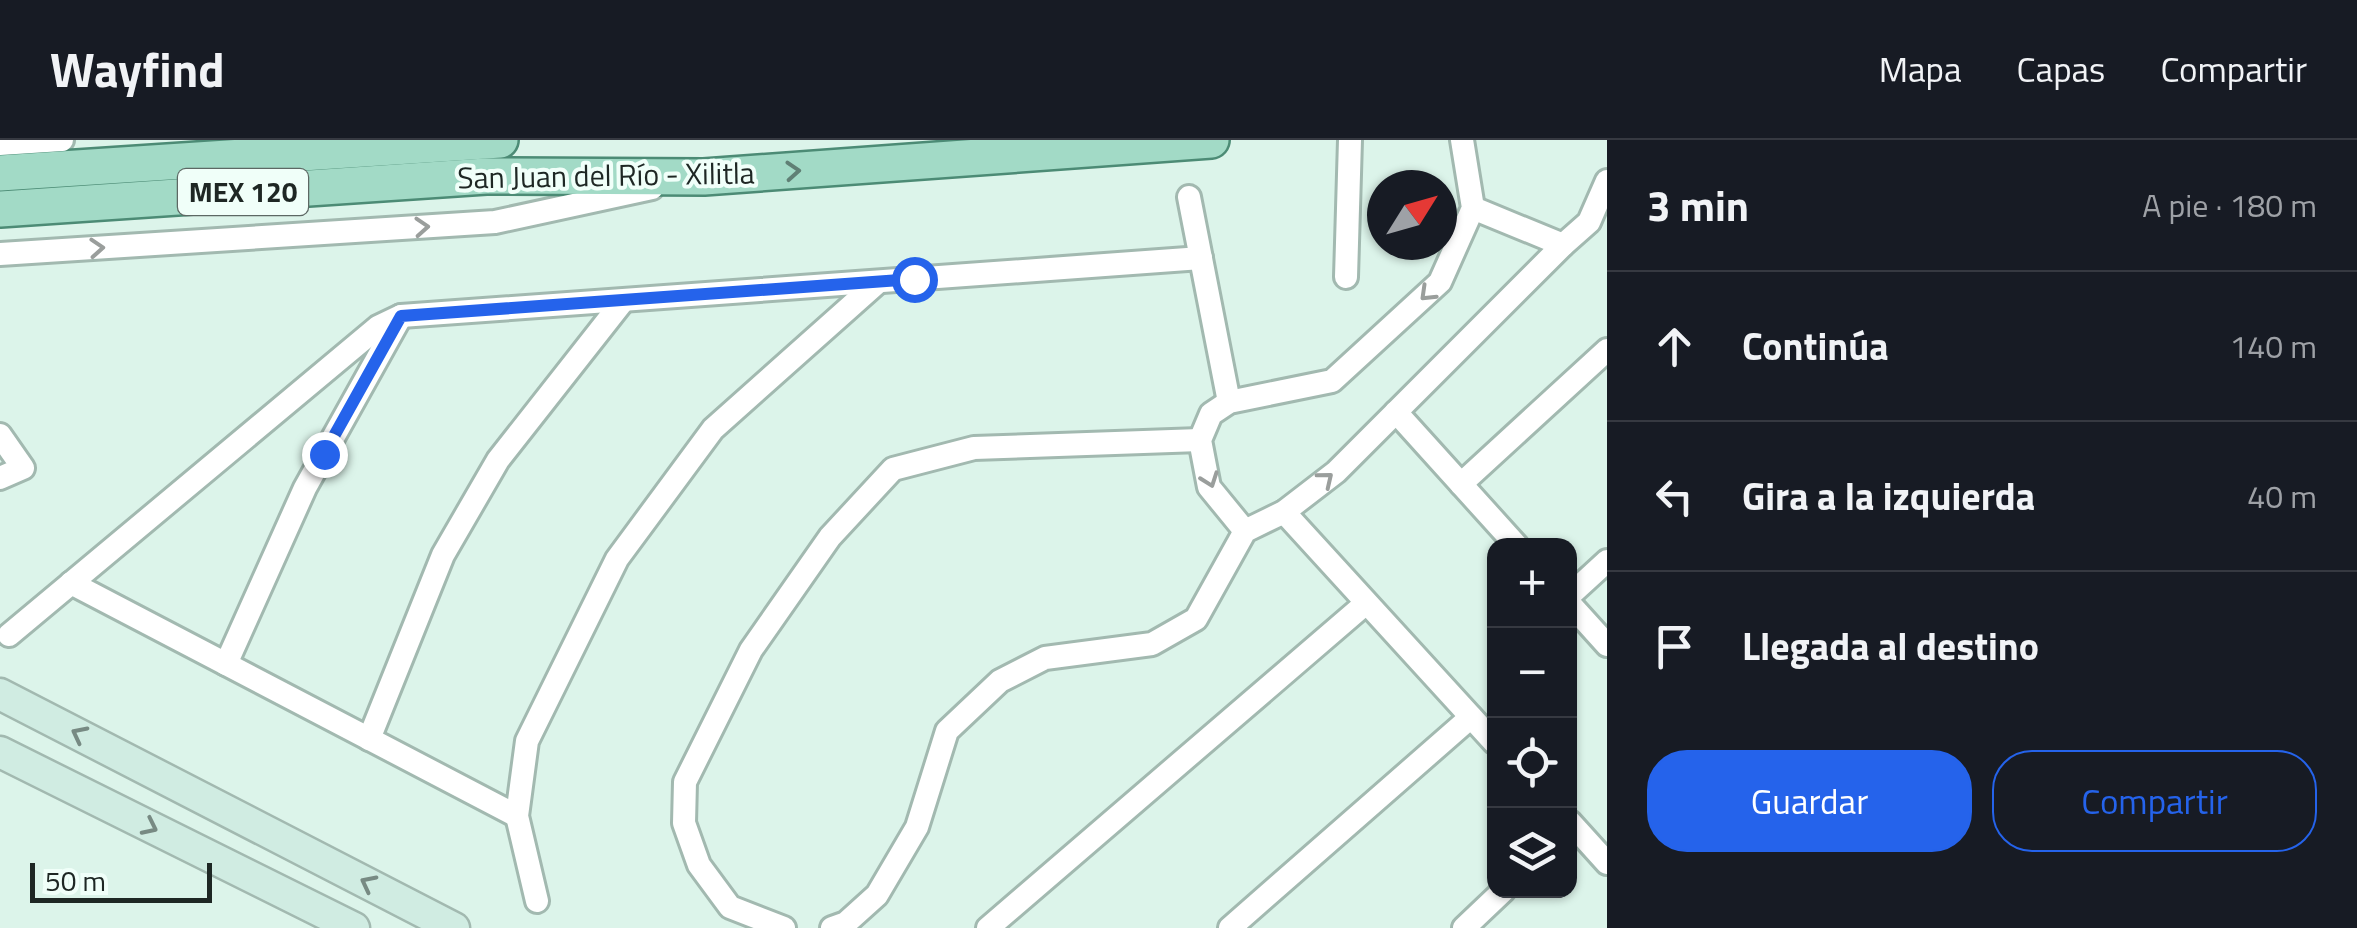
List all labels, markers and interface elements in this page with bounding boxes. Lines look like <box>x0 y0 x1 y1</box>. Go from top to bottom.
text: Wayfind <box>50 33 225 106</box>
text: Mapa <box>1879 42 1962 96</box>
text: Capas <box>2017 42 2105 96</box>
text: Compartir <box>2160 42 2307 96</box>
street label: San Juan del Río - Xilitla <box>457 149 755 201</box>
one-way arrow <box>785 160 801 182</box>
road number: MEX 120 <box>178 169 308 215</box>
north arrow <box>1367 170 1457 260</box>
text: 3 min <box>1647 173 1749 237</box>
text: A pie · 180 m <box>2142 181 2317 229</box>
one-way arrow <box>414 217 430 238</box>
one-way arrow <box>90 238 106 259</box>
route start <box>892 257 938 303</box>
one-way arrow <box>1420 282 1439 300</box>
text: Continúa <box>1742 317 1889 375</box>
icon: ahead <box>1647 319 1702 374</box>
text: 140 m <box>2229 322 2317 370</box>
route end <box>302 432 348 478</box>
text: Gira a la izquierda <box>1742 467 2035 525</box>
icon: left <box>1647 469 1702 524</box>
one-way arrow <box>1199 470 1219 488</box>
text: 40 m <box>2247 472 2317 520</box>
one-way arrow <box>1315 473 1333 491</box>
map controls <box>1487 538 1577 898</box>
button: + <box>1487 538 1577 628</box>
text: Llegada al destino <box>1742 617 2039 675</box>
icon: arrive <box>1647 619 1702 674</box>
button: − <box>1487 628 1577 718</box>
button: locate <box>1487 718 1577 808</box>
one-way arrow <box>71 726 89 746</box>
button: Guardar <box>1647 750 1972 852</box>
button: Compartir <box>1992 750 2317 852</box>
button: layers <box>1487 808 1577 898</box>
one-way arrow <box>140 815 158 835</box>
scale bar <box>30 858 212 902</box>
text: 50 m <box>45 859 106 902</box>
one-way arrow <box>360 876 378 895</box>

